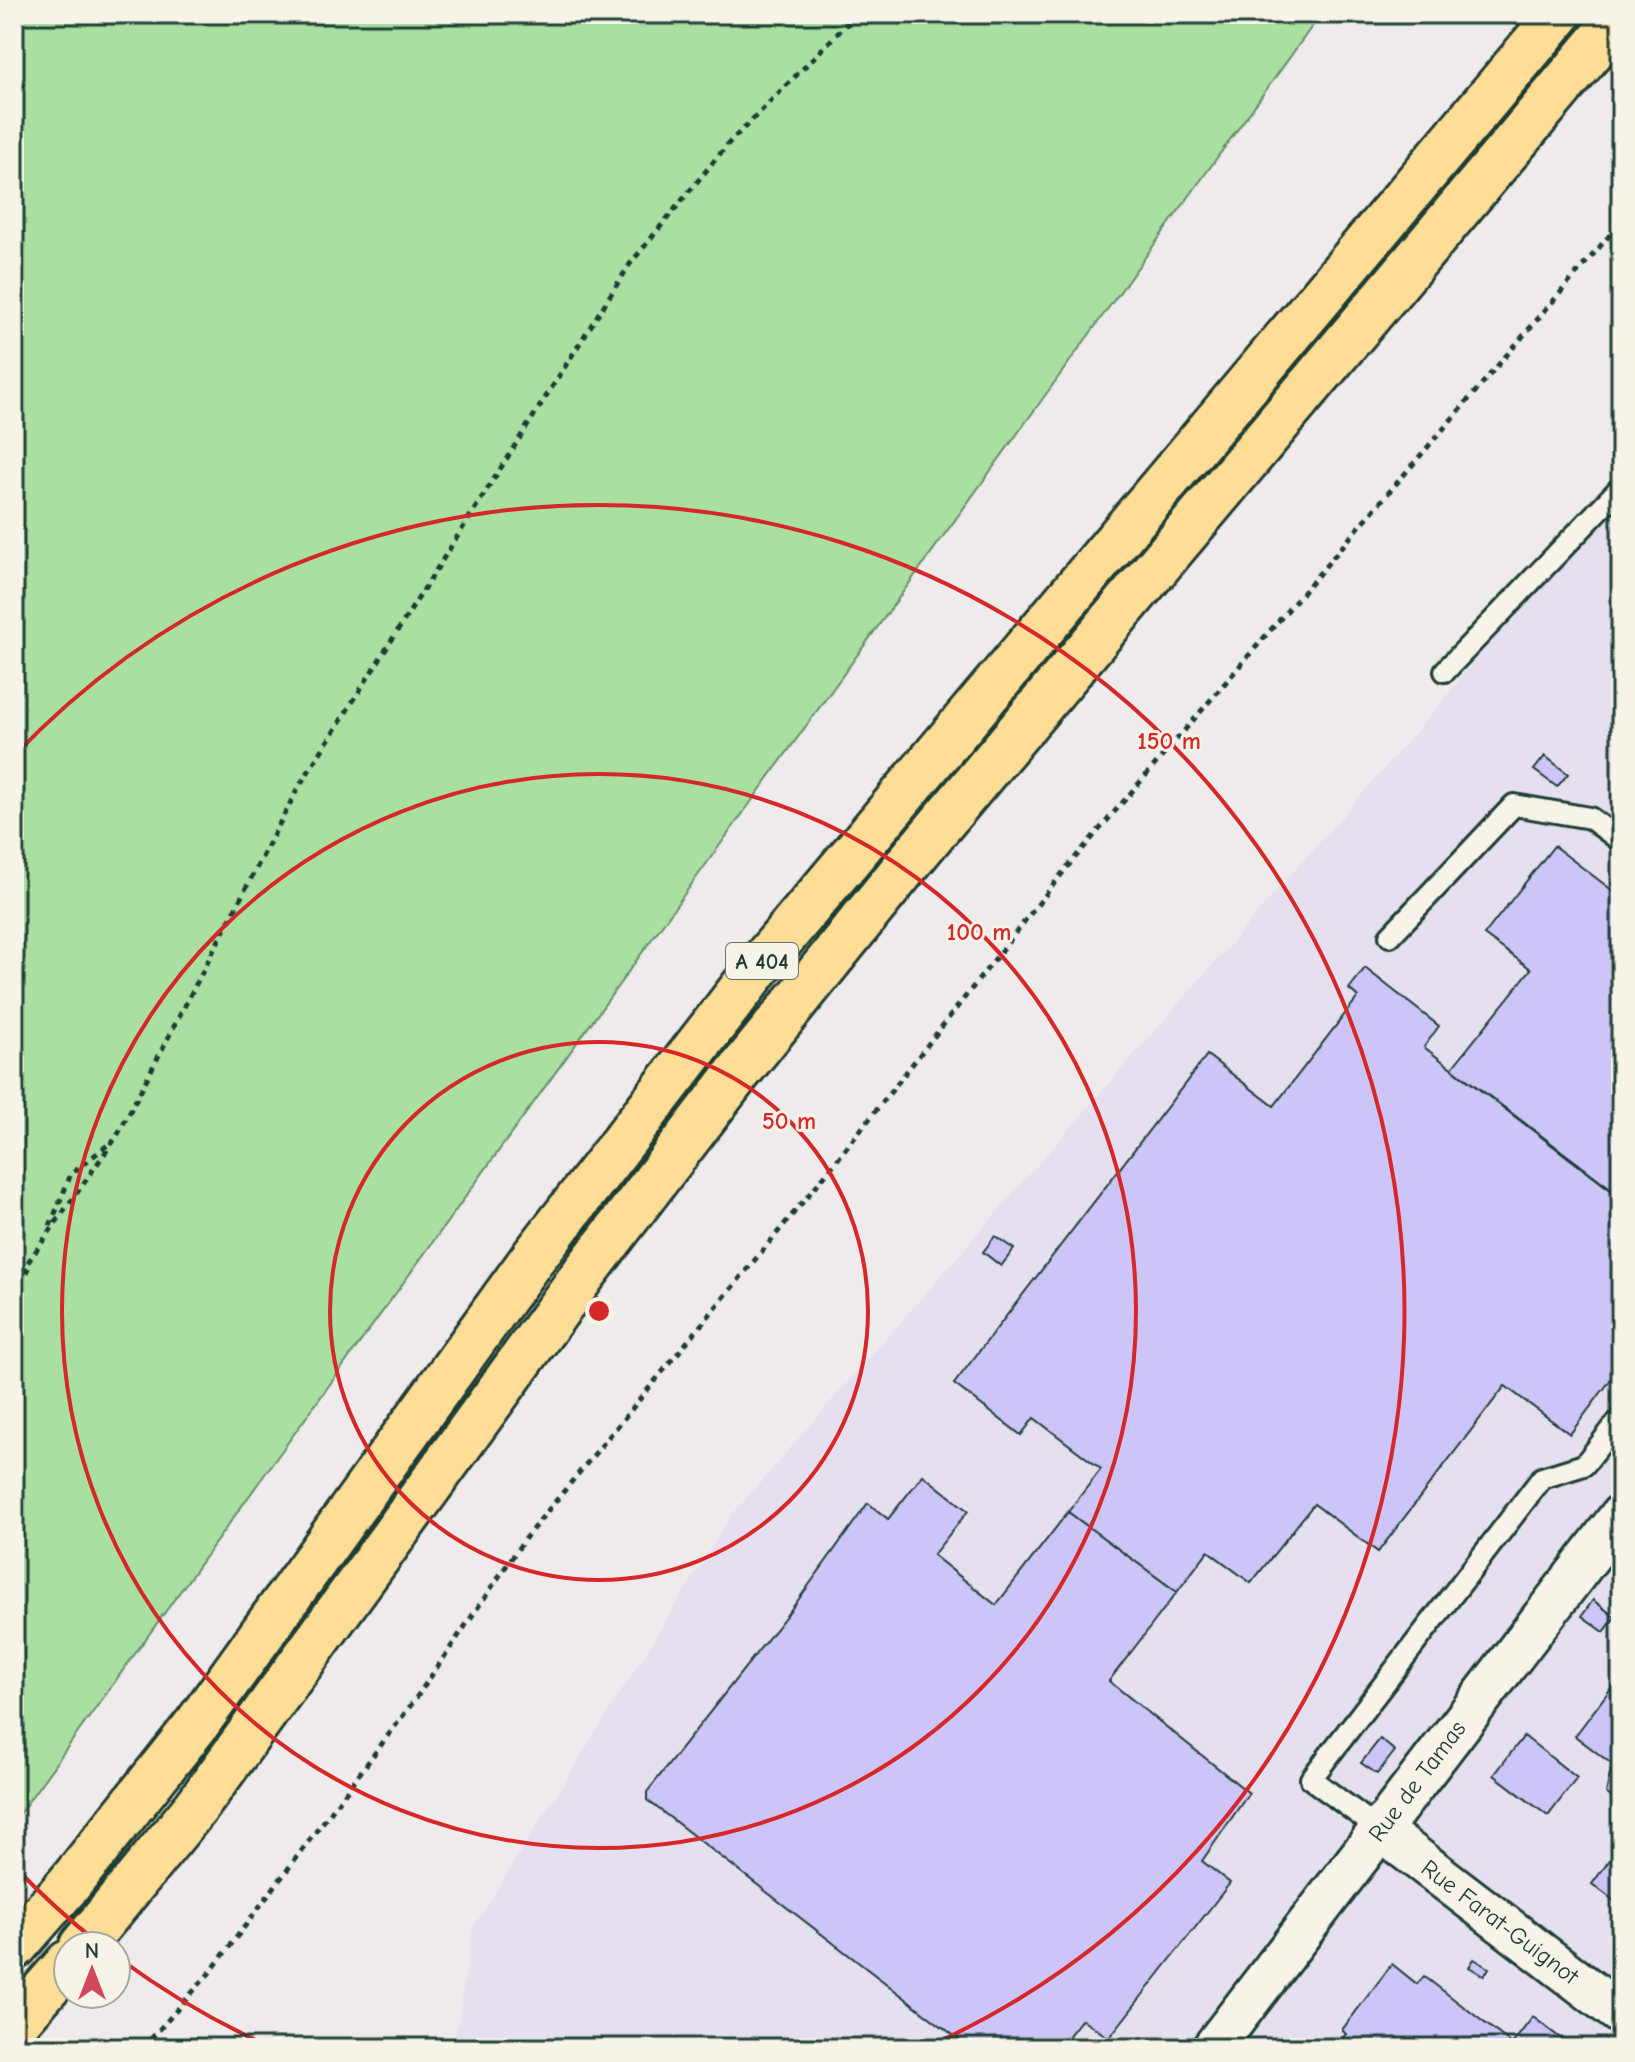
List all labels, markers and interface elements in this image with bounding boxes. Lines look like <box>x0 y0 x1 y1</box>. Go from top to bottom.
text: 150 m <box>1137 727 1201 755</box>
text: 100 m <box>947 918 1011 946</box>
road number: A 404 <box>726 943 798 979</box>
text: 50 m <box>762 1107 816 1135</box>
centre of rings <box>585 1297 613 1325</box>
street label: Rue de Tamas <box>1362 1715 1472 1847</box>
street label: Rue Farat-Guignot <box>1416 1854 1585 1991</box>
north arrow <box>52 1930 132 2010</box>
text: N <box>85 1938 99 1964</box>

